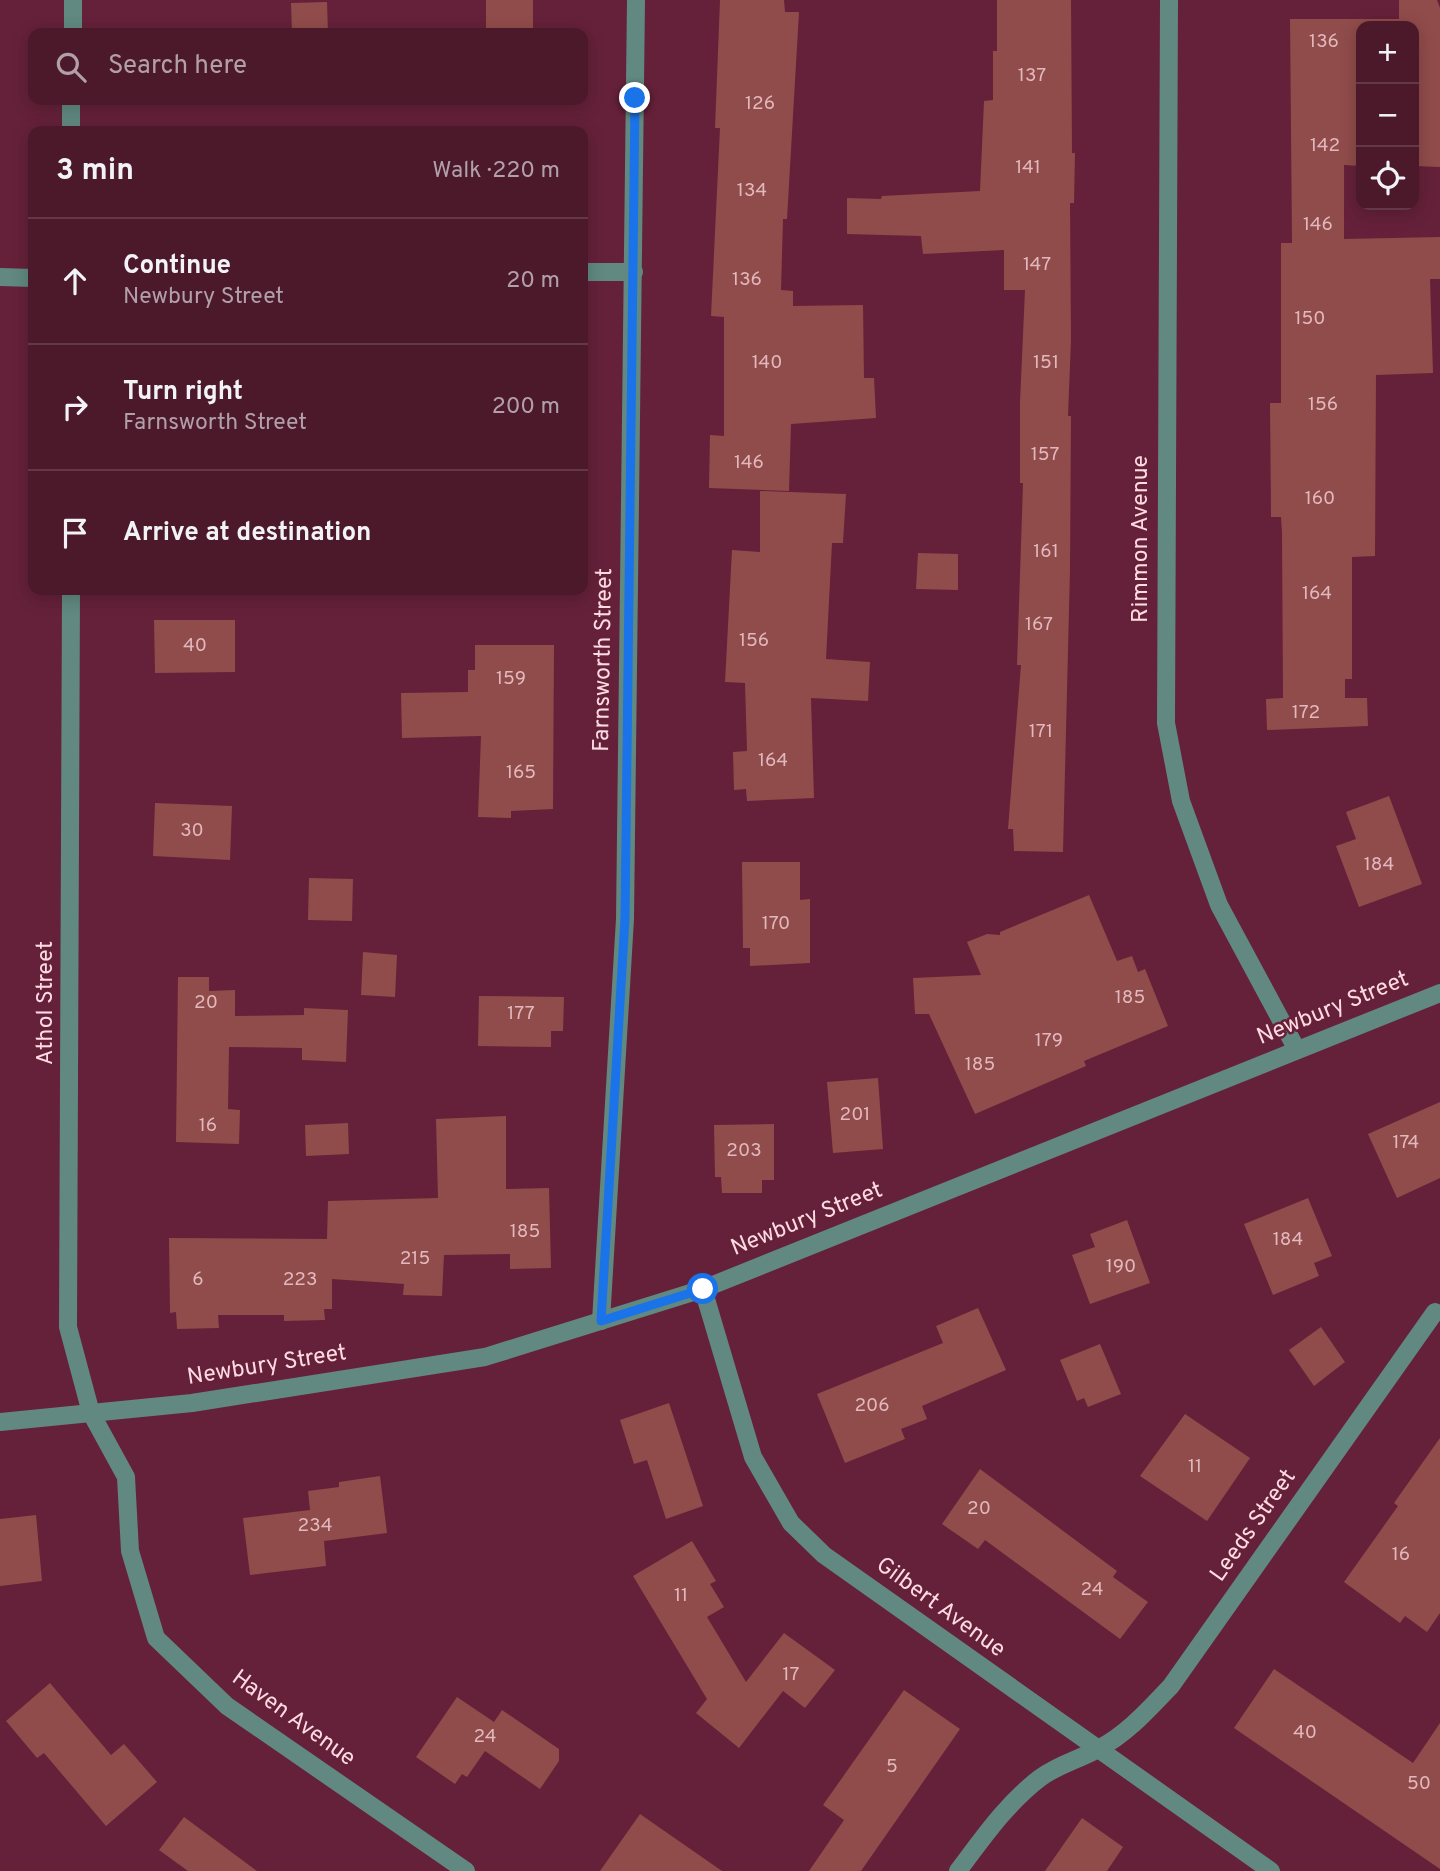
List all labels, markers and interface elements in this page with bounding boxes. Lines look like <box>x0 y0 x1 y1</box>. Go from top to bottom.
map controls <box>1356 21 1419 210</box>
button: + <box>1356 21 1419 84</box>
search box <box>28 28 588 105</box>
house number: 136 <box>1309 30 1339 54</box>
icon: search <box>52 48 90 86</box>
text: Search here <box>108 50 247 83</box>
house number: 137 <box>1018 64 1046 88</box>
route end <box>619 82 650 113</box>
button: − <box>1356 84 1419 147</box>
house number: 126 <box>745 92 775 116</box>
house number: 142 <box>1310 134 1340 158</box>
button: locate <box>1356 147 1419 210</box>
text: 3 min <box>56 153 134 190</box>
house number: 141 <box>1015 156 1041 180</box>
text: Walk · 220 m <box>432 157 560 186</box>
house number: 134 <box>737 179 767 203</box>
house number: 146 <box>1303 213 1333 237</box>
text: Continue <box>123 250 231 283</box>
house number: 147 <box>1023 253 1051 277</box>
icon: ahead <box>56 262 94 300</box>
text: 20 m <box>506 267 560 296</box>
house number: 136 <box>732 268 762 292</box>
text: Newbury Street <box>123 283 284 312</box>
house number: 150 <box>1294 307 1326 331</box>
house number: 140 <box>752 351 782 375</box>
house number: 151 <box>1033 351 1059 375</box>
text: Turn right <box>123 376 243 409</box>
icon: right <box>56 388 94 426</box>
text: 200 m <box>492 393 560 422</box>
house number: 156 <box>1308 393 1338 417</box>
text: Farnsworth Street <box>123 409 307 438</box>
house number: 157 <box>1031 443 1059 467</box>
house number: 146 <box>734 451 764 475</box>
street label: Rimmon Avenue <box>1127 455 1156 623</box>
house number: 160 <box>1305 487 1335 511</box>
icon: arrive <box>56 514 94 552</box>
text: Arrive at destination <box>123 517 371 550</box>
house number: 161 <box>1033 540 1059 564</box>
street label: Farnsworth Street <box>588 568 620 752</box>
house number: 164 <box>1302 582 1332 606</box>
house number: 167 <box>1025 613 1053 637</box>
house number: 156 <box>739 629 769 653</box>
house number: 40 <box>183 634 207 658</box>
house number: 159 <box>496 667 526 691</box>
house number: 172 <box>1292 701 1320 725</box>
house number: 171 <box>1029 720 1053 744</box>
house number: 164 <box>758 749 788 773</box>
house number: 165 <box>506 761 536 785</box>
house number: 30 <box>180 819 204 843</box>
house number: 184 <box>1364 853 1394 877</box>
house number: 170 <box>762 912 790 936</box>
street label: Athol Street <box>32 941 61 1065</box>
street label: Newbury Street <box>1253 965 1413 1053</box>
house number: 185 <box>1115 986 1145 1010</box>
house number: 20 <box>194 991 218 1015</box>
house number: 177 <box>507 1002 535 1026</box>
house number: 179 <box>1035 1029 1063 1053</box>
house number: 185 <box>965 1053 995 1077</box>
house number: 201 <box>840 1103 870 1127</box>
house number: 16 <box>199 1114 217 1138</box>
house number: 174 <box>1393 1131 1419 1155</box>
house number: 203 <box>726 1139 762 1163</box>
street label: Newbury Street <box>727 1176 887 1264</box>
house number: 185 <box>510 1220 540 1244</box>
house number: 184 <box>1273 1228 1303 1252</box>
house number: 215 <box>400 1247 430 1271</box>
house number: 190 <box>1106 1255 1136 1279</box>
house number: 6 <box>192 1268 204 1292</box>
house number: 223 <box>283 1268 317 1292</box>
route start <box>687 1273 718 1304</box>
street label: Newbury Street <box>185 1339 349 1393</box>
house number: 206 <box>854 1394 890 1418</box>
house number: 11 <box>1188 1455 1202 1479</box>
street label: Leeds Street <box>1205 1464 1303 1588</box>
house number: 20 <box>967 1497 991 1521</box>
house number: 234 <box>298 1514 332 1538</box>
house number: 16 <box>1392 1543 1410 1567</box>
street label: Gilbert Avenue <box>870 1551 1010 1665</box>
house number: 24 <box>1080 1578 1104 1602</box>
house number: 11 <box>674 1584 688 1608</box>
house number: 17 <box>783 1663 800 1687</box>
street label: Haven Avenue <box>225 1664 361 1774</box>
house number: 40 <box>1293 1721 1317 1745</box>
house number: 24 <box>473 1725 497 1749</box>
house number: 5 <box>886 1755 898 1779</box>
house number: 50 <box>1407 1772 1431 1796</box>

